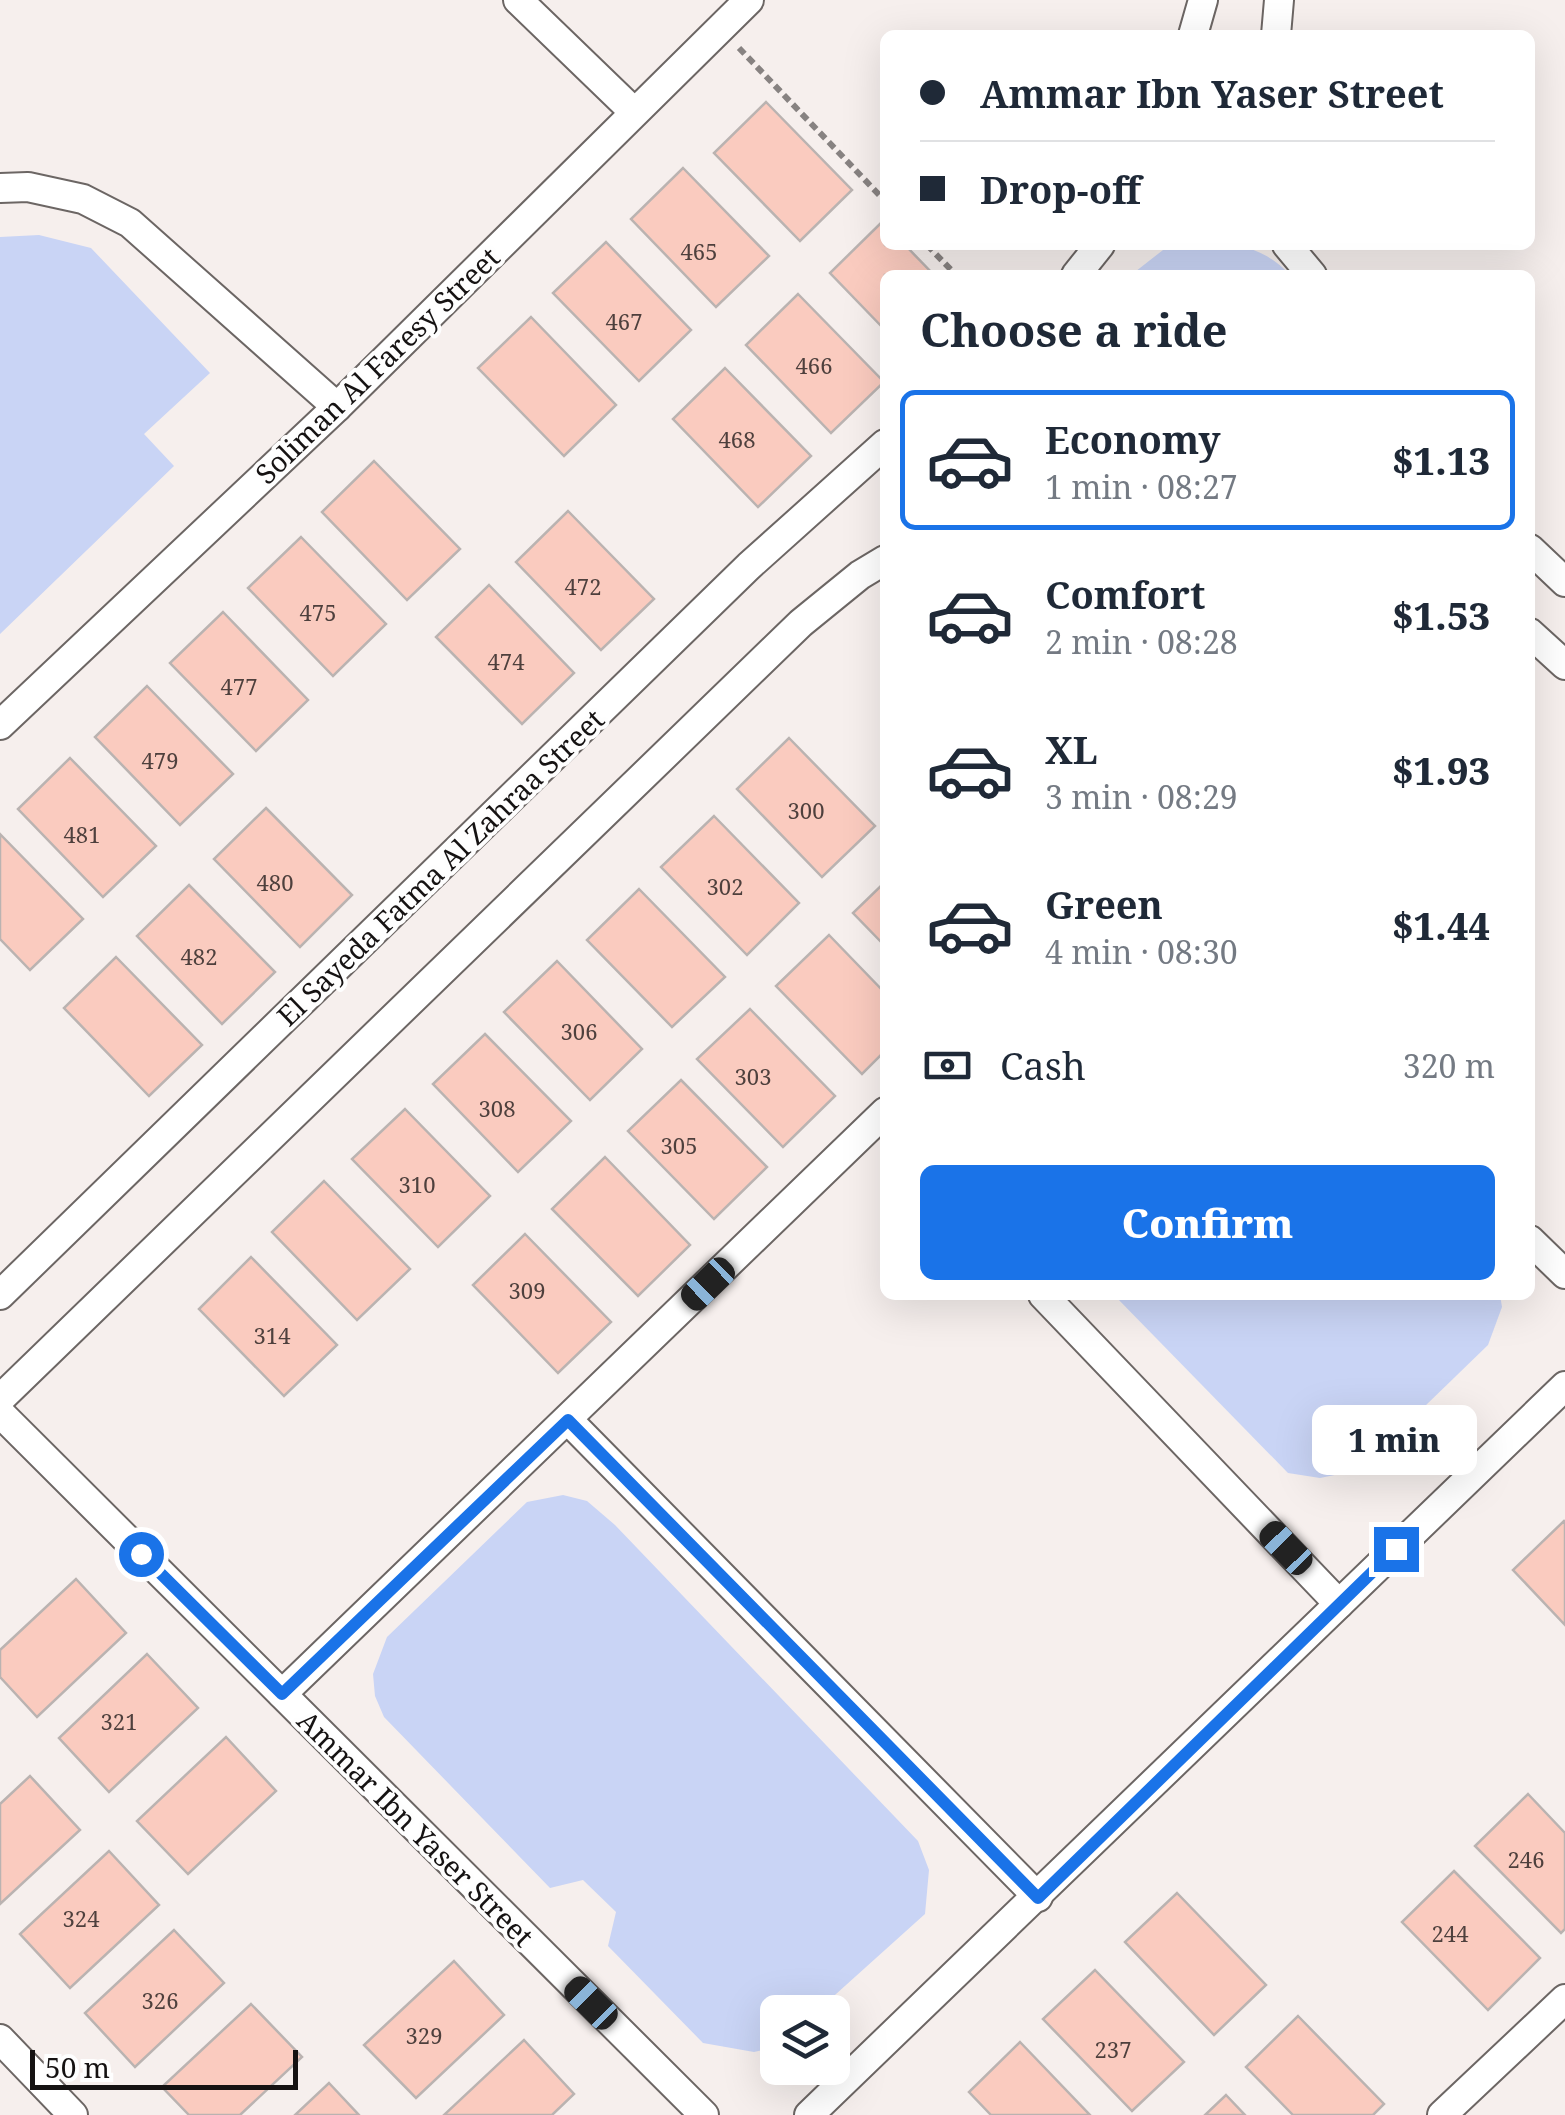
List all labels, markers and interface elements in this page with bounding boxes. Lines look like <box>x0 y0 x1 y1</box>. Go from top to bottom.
text: Ammar Ibn Yaser Street <box>980 67 1444 119</box>
text: Drop-off <box>980 163 1141 215</box>
house number: 465 <box>681 236 717 266</box>
street label: Soliman Al Faresy Street <box>247 238 507 492</box>
text: Choose a ride <box>920 299 1228 360</box>
house number: 467 <box>606 306 642 336</box>
house number: 466 <box>796 350 832 380</box>
text: Economy <box>1045 413 1221 465</box>
icon: car <box>925 415 1015 505</box>
house number: 468 <box>719 424 755 454</box>
text: $1.13 <box>1392 434 1490 486</box>
text: 1 min · 08:27 <box>1045 465 1238 508</box>
text: Comfort <box>1045 568 1205 620</box>
icon: car <box>925 570 1015 660</box>
house number: 472 <box>565 571 601 601</box>
text: $1.53 <box>1392 589 1490 641</box>
house number: 475 <box>300 597 336 627</box>
text: 2 min · 08:28 <box>1045 620 1238 663</box>
house number: 474 <box>488 646 524 676</box>
house number: 477 <box>221 671 257 701</box>
street label: El Sayeda Fatma Al Zahraa Street <box>268 700 612 1034</box>
text: XL <box>1045 723 1098 775</box>
icon: car <box>925 725 1015 815</box>
text: $1.93 <box>1392 744 1490 796</box>
house number: 479 <box>142 745 178 775</box>
text: 3 min · 08:29 <box>1045 775 1238 818</box>
house number: 300 <box>788 795 824 825</box>
house number: 481 <box>64 819 100 849</box>
house number: 480 <box>257 867 293 897</box>
house number: 302 <box>707 871 743 901</box>
text: Green <box>1045 878 1163 930</box>
icon: car <box>925 880 1015 970</box>
text: $1.44 <box>1392 899 1490 951</box>
text: 4 min · 08:30 <box>1045 930 1238 973</box>
house number: 482 <box>181 941 217 971</box>
house number: 306 <box>561 1016 597 1046</box>
icon: cash <box>920 1038 975 1093</box>
text: Cash <box>1000 1039 1086 1091</box>
text: 320 m <box>1403 1044 1495 1087</box>
house number: 303 <box>735 1061 771 1091</box>
house number: 308 <box>479 1093 515 1123</box>
house number: 305 <box>661 1130 697 1160</box>
button: Confirm <box>920 1165 1495 1280</box>
house number: 310 <box>399 1169 435 1199</box>
car <box>676 1252 740 1316</box>
house number: 309 <box>509 1275 545 1305</box>
house number: 314 <box>254 1320 290 1350</box>
callout: 1 min <box>1314 1404 1478 1474</box>
text: 1 min <box>1349 1418 1440 1461</box>
car <box>1254 1516 1318 1580</box>
route end <box>1374 1527 1419 1572</box>
route start <box>119 1532 164 1577</box>
street label: Ammar Ibn Yaser Street <box>290 1702 542 1954</box>
house number: 321 <box>101 1706 137 1736</box>
house number: 246 <box>1508 1844 1544 1874</box>
house number: 324 <box>63 1903 99 1933</box>
house number: 244 <box>1432 1918 1468 1948</box>
car <box>559 1971 623 2035</box>
house number: 326 <box>142 1985 178 2015</box>
map controls <box>760 1995 850 2085</box>
button: layers <box>760 1995 850 2085</box>
house number: 329 <box>406 2020 442 2050</box>
house number: 237 <box>1095 2034 1131 2064</box>
scale bar <box>30 2045 298 2090</box>
text: 50 m <box>45 2048 110 2086</box>

